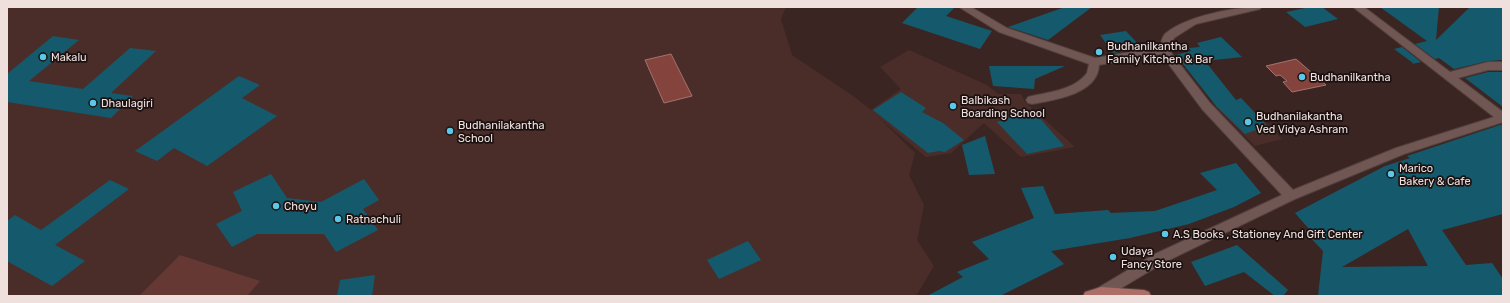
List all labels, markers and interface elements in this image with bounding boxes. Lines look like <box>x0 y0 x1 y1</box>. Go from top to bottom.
place label: Budhanilkantha Family Kitchen & Bar <box>1107 40 1213 66</box>
marker: Budhanilkantha Family Kitchen & Bar <box>1094 47 1104 57</box>
place label: Makalu <box>51 51 87 64</box>
marker: Makalu <box>38 52 48 62</box>
place label: Budhanilkantha <box>1310 71 1391 84</box>
marker: Budhanilkantha <box>1297 72 1307 82</box>
place label: Balbikash Boarding School <box>961 94 1045 120</box>
place label: Dhaulagiri <box>101 97 153 110</box>
marker: Dhaulagiri <box>88 98 98 108</box>
marker: Balbikash Boarding School <box>948 101 958 111</box>
place label: Budhanilakantha Ved Vidya Ashram <box>1256 110 1348 136</box>
marker: Budhanilakantha Ved Vidya Ashram <box>1243 117 1253 127</box>
place label: Budhanilakantha School <box>458 119 545 145</box>
marker: Budhanilakantha School <box>445 126 455 136</box>
place label: Marico Bakery & Cafe <box>1399 162 1471 188</box>
marker: Marico Bakery & Cafe <box>1386 169 1396 179</box>
place label: Choyu <box>284 200 317 213</box>
marker: Choyu <box>271 201 281 211</box>
place label: Ratnachuli <box>346 213 401 226</box>
marker: Ratnachuli <box>333 214 343 224</box>
place label: A.S Books , Stationey And Gift Center <box>1173 228 1363 241</box>
marker: A.S Books , Stationey And Gift Center <box>1160 229 1170 239</box>
place label: Udaya Fancy Store <box>1121 245 1182 271</box>
marker: Udaya Fancy Store <box>1108 252 1118 262</box>

